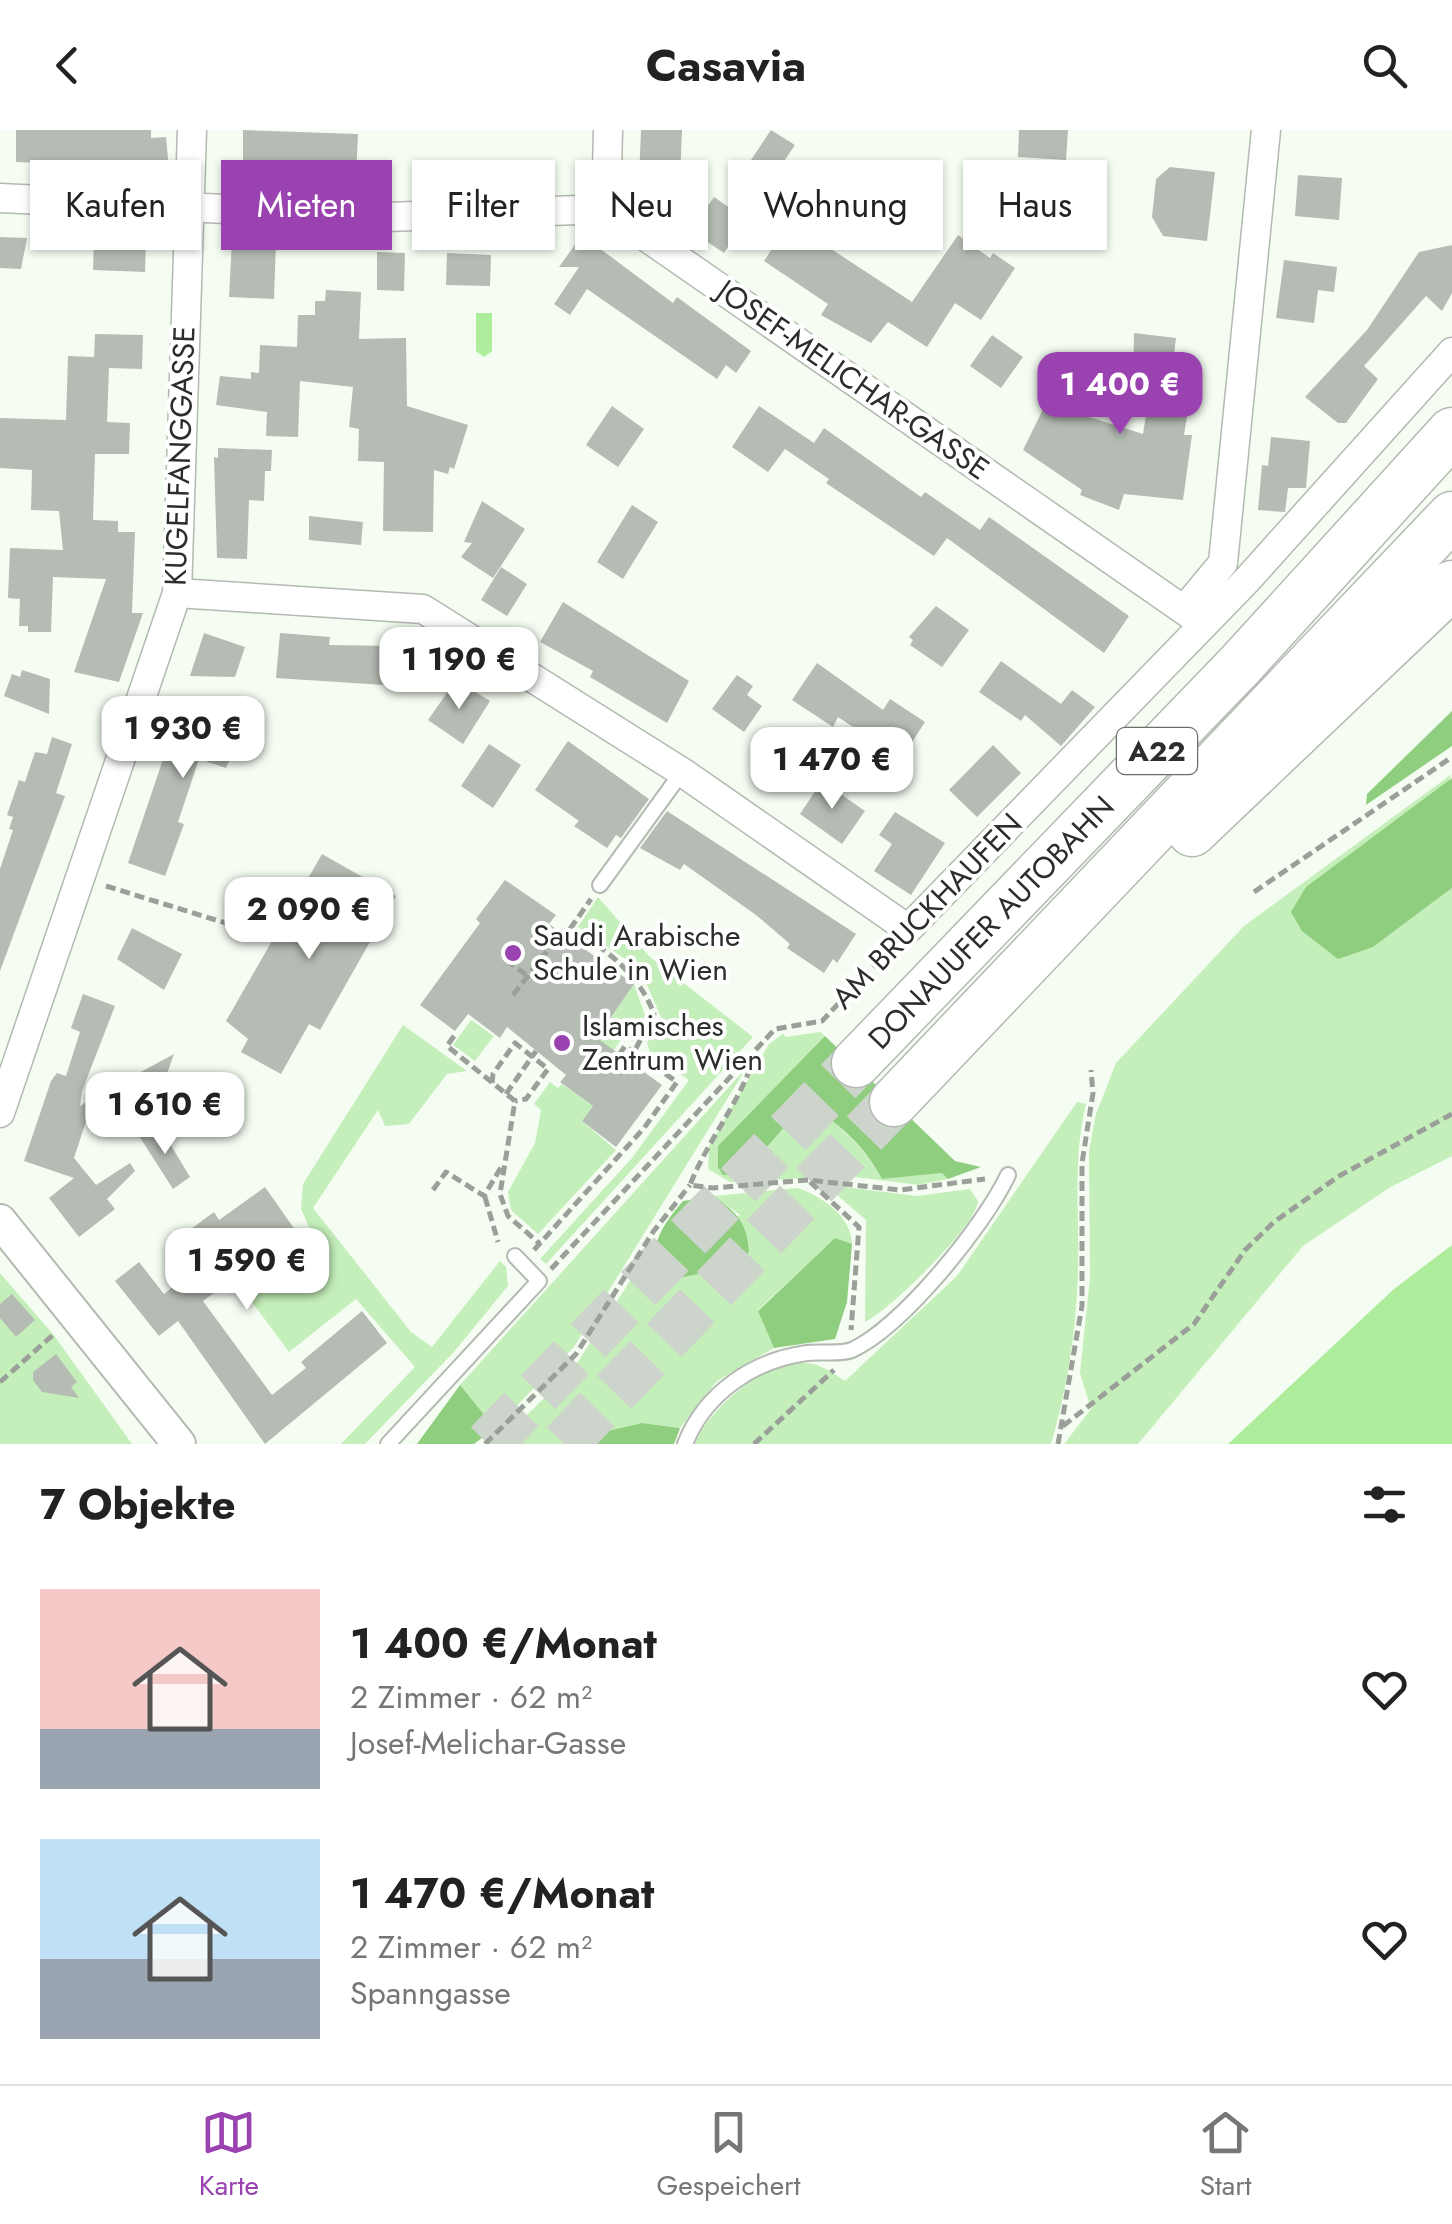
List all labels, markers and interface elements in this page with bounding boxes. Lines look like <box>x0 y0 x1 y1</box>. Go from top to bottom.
text: Casavia <box>646 33 806 98</box>
icon: back <box>40 38 95 93</box>
icon: search <box>1357 38 1412 93</box>
chip: Kaufen <box>30 160 201 250</box>
chip: Mieten <box>221 160 392 250</box>
chip: Filter <box>412 160 555 250</box>
chip: Neu <box>575 160 708 250</box>
chip: Wohnung <box>728 160 943 250</box>
chip: Haus <box>963 160 1107 250</box>
street label: JOSEF-MELICHAR-GASSE <box>705 267 998 490</box>
street label: KUGELFANGGASSE <box>153 325 206 587</box>
pin: 1 400 € <box>1028 352 1212 437</box>
text: 1 400 € <box>1059 361 1181 407</box>
pin: 1 190 € <box>367 627 551 712</box>
text: 1 190 € <box>401 636 517 682</box>
pin: 1 930 € <box>91 696 275 781</box>
text: 1 930 € <box>124 705 242 751</box>
pin: 1 470 € <box>740 727 924 812</box>
road number: A22 <box>1117 728 1197 774</box>
text: 1 470 € <box>772 736 892 782</box>
street label: DONAUUFER AUTOBAHN <box>858 786 1124 1059</box>
street label: AM BRUCKHAUFEN <box>822 803 1032 1018</box>
pin: 2 090 € <box>217 877 401 962</box>
text: 2 090 € <box>247 886 371 932</box>
place label: Saudi Arabische Schule in Wien <box>533 914 741 991</box>
marker: Saudi Arabische Schule in Wien <box>502 942 524 964</box>
place label: Islamisches Zentrum Wien <box>582 1004 763 1081</box>
marker: Islamisches Zentrum Wien <box>551 1032 573 1054</box>
pin: 1 610 € <box>73 1072 257 1157</box>
text: 1 610 € <box>107 1081 223 1127</box>
pin: 1 590 € <box>155 1228 339 1313</box>
text: 1 590 € <box>187 1237 307 1283</box>
text: 7 Objekte <box>40 1474 235 1535</box>
icon: filters <box>1357 1477 1412 1532</box>
text: 1 400 €/Monat <box>350 1613 657 1674</box>
icon: home <box>120 1629 240 1749</box>
icon: heart <box>1357 1662 1412 1717</box>
text: 2 Zimmer · 62 m² <box>350 1674 592 1720</box>
text: Josef-Melichar-Gasse <box>350 1720 626 1766</box>
text: 1 470 €/Monat <box>350 1863 654 1924</box>
icon: home <box>120 1879 240 1999</box>
icon: heart <box>1357 1912 1412 1967</box>
text: 2 Zimmer · 62 m² <box>350 1924 592 1970</box>
text: Spanngasse <box>350 1970 511 2016</box>
tab: Karte <box>199 2105 259 2206</box>
tab: Gespeichert <box>657 2105 800 2206</box>
tab: Start <box>1198 2105 1253 2206</box>

